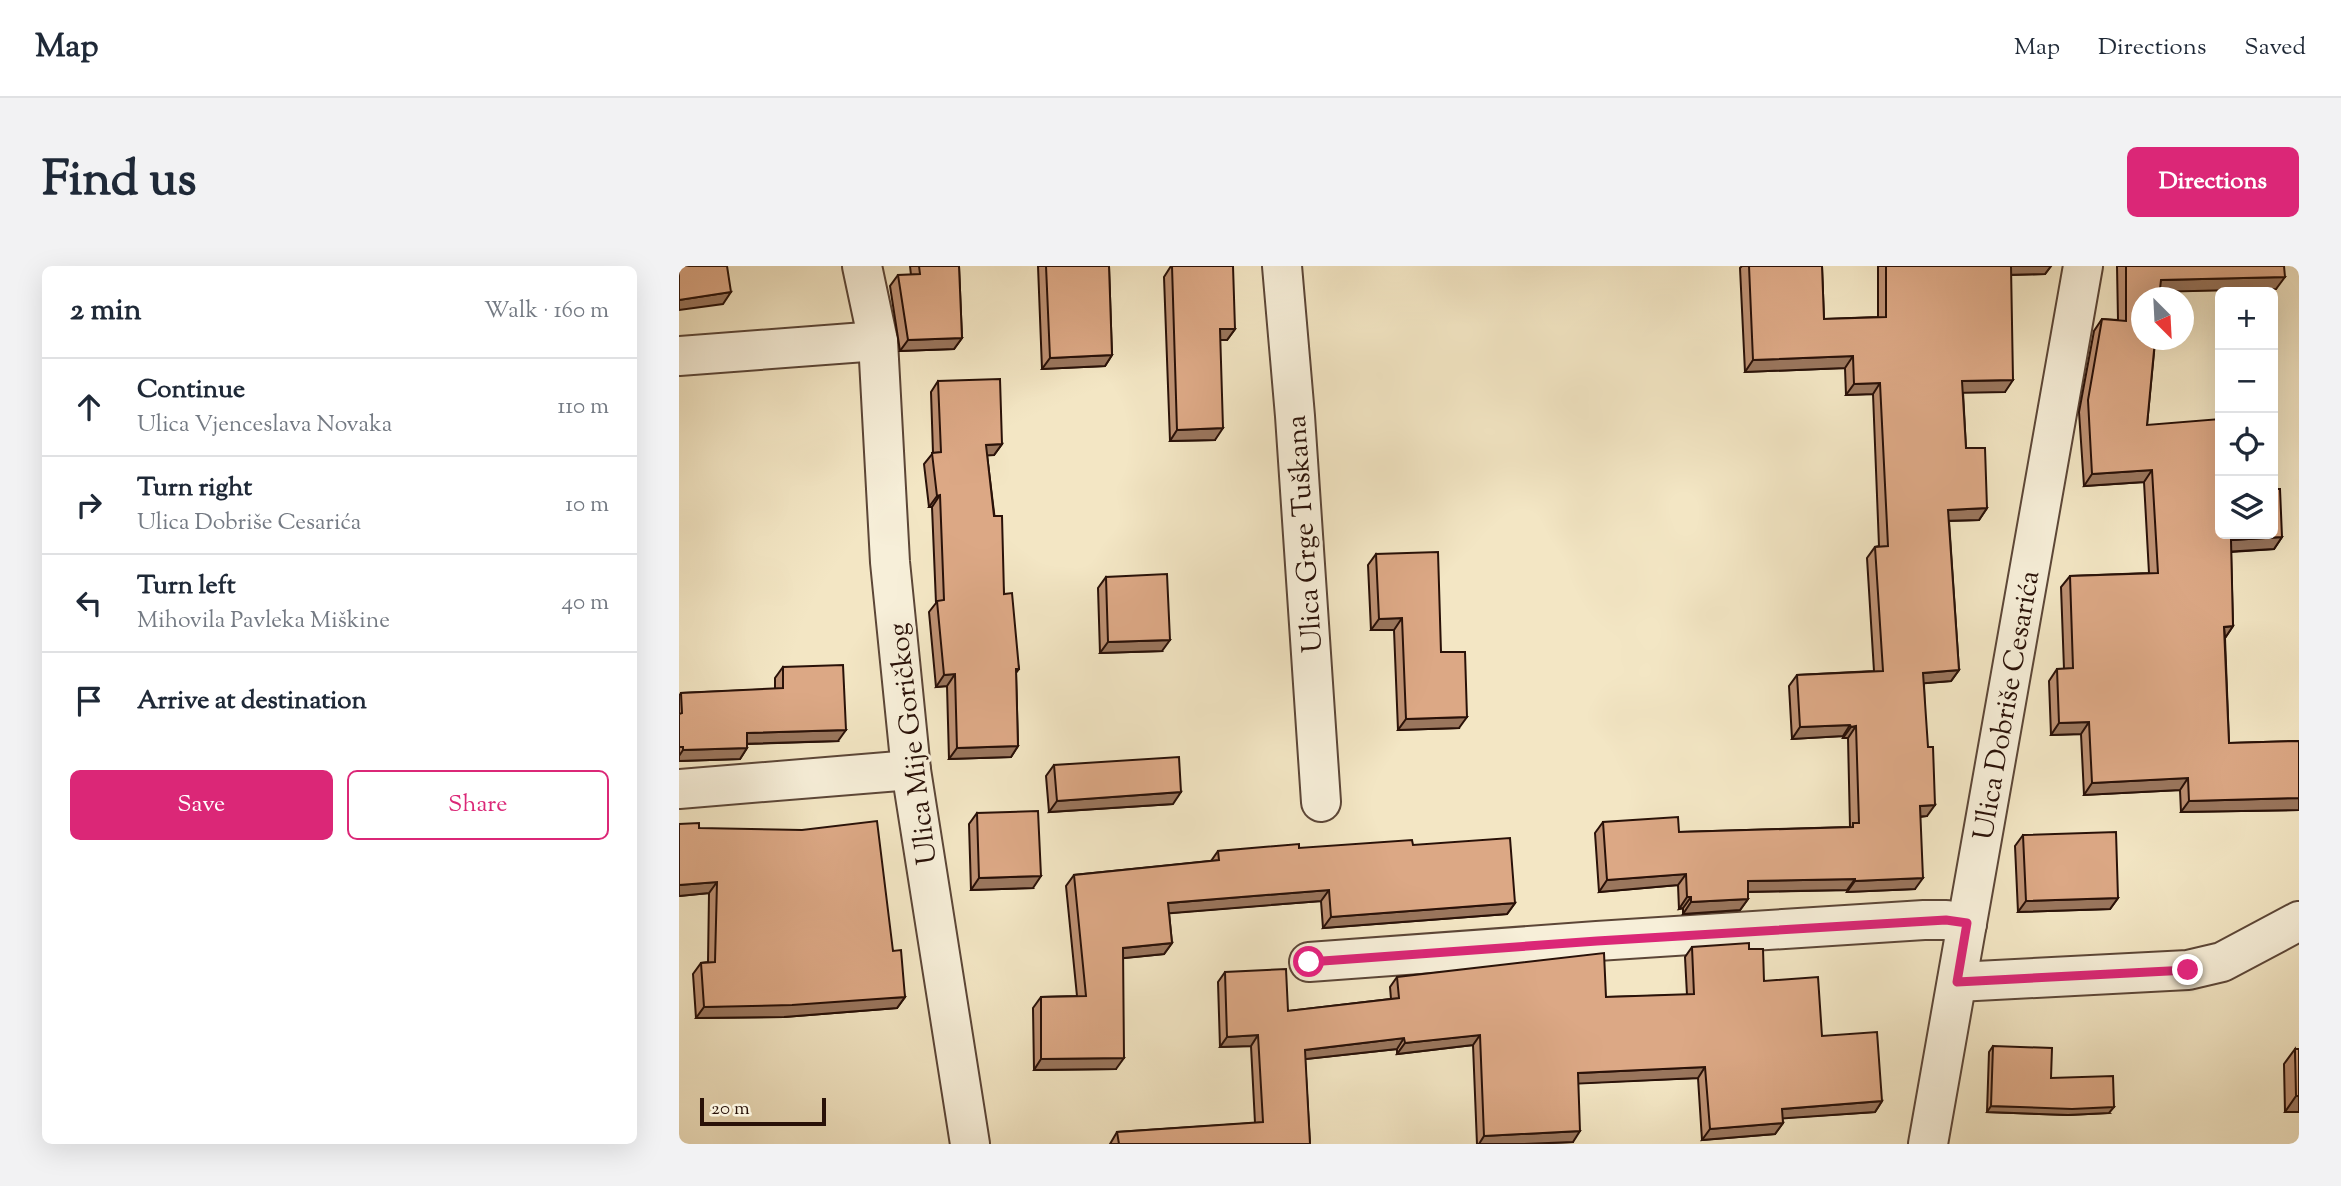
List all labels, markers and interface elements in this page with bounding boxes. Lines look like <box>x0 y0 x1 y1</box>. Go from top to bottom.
text: Map <box>35 24 99 72</box>
text: Map <box>2014 31 2060 65</box>
text: Directions <box>2098 31 2206 65</box>
text: Saved <box>2244 31 2306 65</box>
text: Find us <box>42 147 196 217</box>
button: Directions <box>2127 147 2299 217</box>
north arrow <box>2131 287 2194 350</box>
map controls <box>2215 287 2278 539</box>
button: + <box>2215 287 2278 350</box>
text: 2 min <box>70 290 142 333</box>
text: Walk · 160 m <box>484 295 609 328</box>
button: − <box>2215 350 2278 413</box>
text: Continue <box>137 372 245 409</box>
icon: ahead <box>70 388 108 426</box>
text: 110 m <box>558 391 609 424</box>
text: Ulica Vjenceslava Novaka <box>137 409 392 442</box>
button: locate <box>2215 413 2278 476</box>
street label: Ulica Grge Tuškana <box>1278 414 1334 654</box>
text: Turn right <box>137 470 252 507</box>
button: layers <box>2215 476 2278 539</box>
icon: right <box>70 486 108 524</box>
text: 10 m <box>565 489 609 522</box>
text: Ulica Dobriše Cesarića <box>137 507 361 540</box>
street label: Ulica Dobriše Cesarića <box>1965 567 2051 844</box>
text: Turn left <box>137 568 236 605</box>
icon: left <box>70 584 108 622</box>
text: 40 m <box>562 587 609 620</box>
text: Mihovila Pavleka Miškine <box>137 605 390 638</box>
street label: Ulica Mije Goričkog <box>879 621 949 867</box>
icon: arrive <box>70 682 108 720</box>
text: Arrive at destination <box>137 683 367 720</box>
button: Save <box>70 770 333 840</box>
button: Share <box>347 770 609 840</box>
route start <box>1293 946 1324 977</box>
route end <box>2172 954 2203 985</box>
scale bar <box>700 1095 826 1127</box>
text: 20 m <box>711 1096 750 1123</box>

